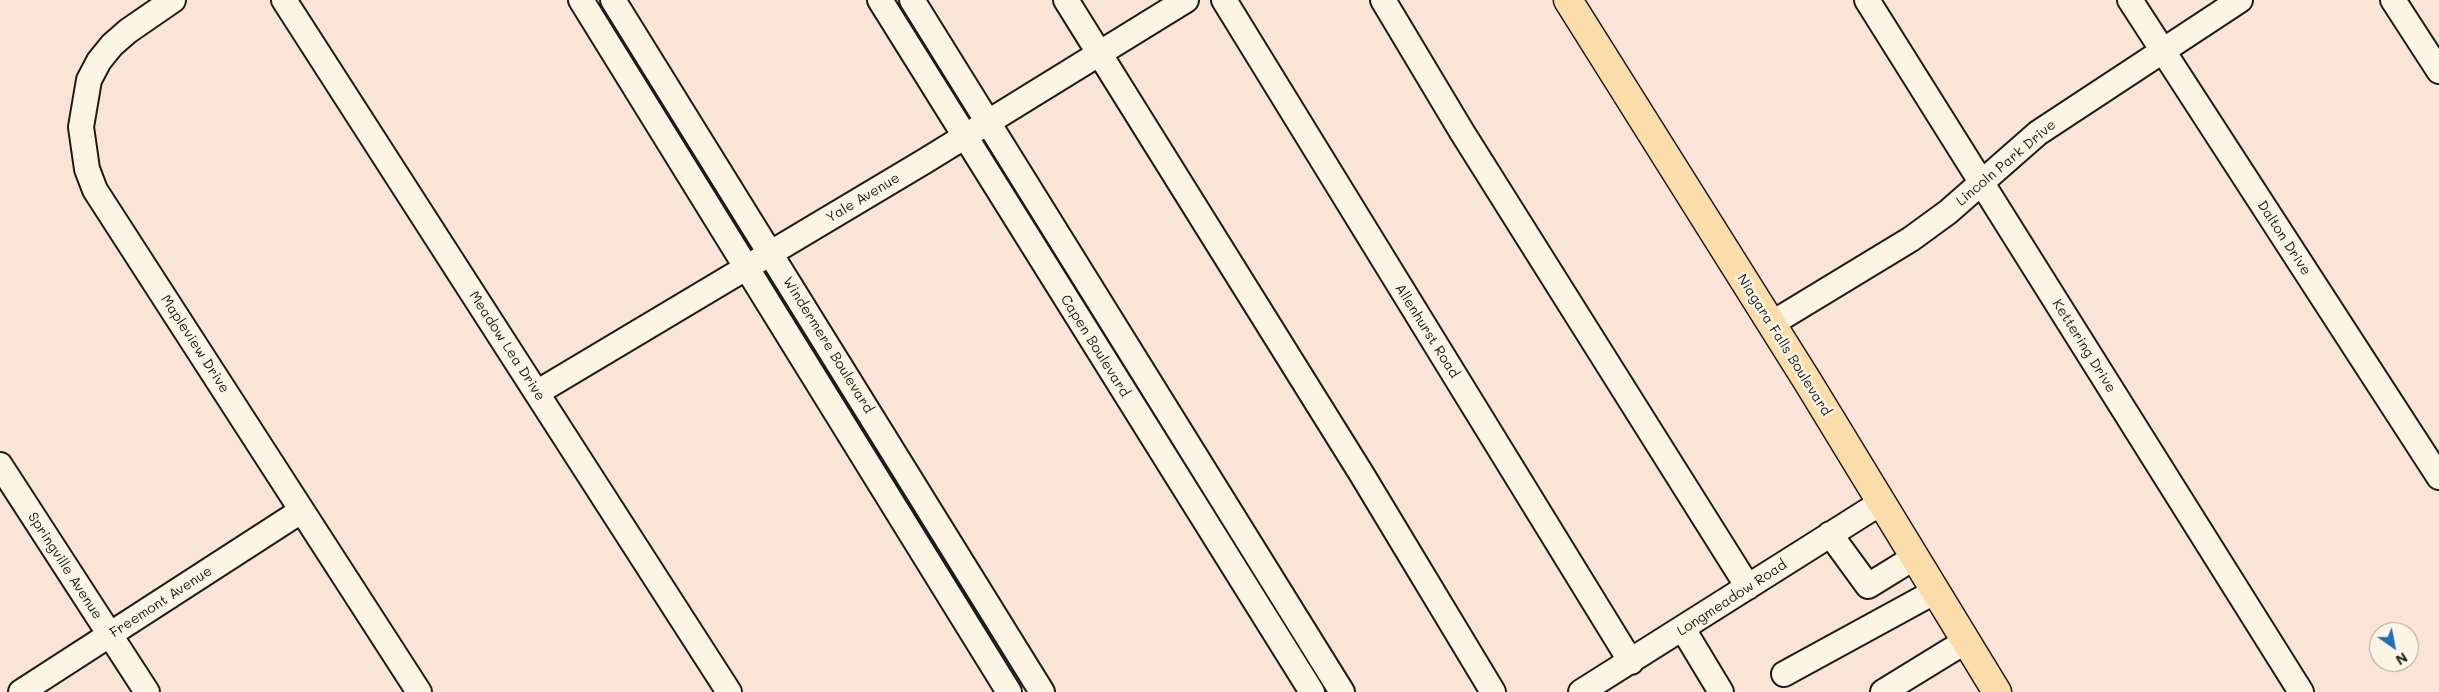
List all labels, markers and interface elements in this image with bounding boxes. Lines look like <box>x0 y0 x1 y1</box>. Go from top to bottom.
street label: Lincoln Park Drive <box>1953 116 2059 210</box>
street label: Yale Avenue <box>823 169 903 227</box>
street label: Dalton Drive <box>2254 198 2314 278</box>
street label: Niagara Falls Boulevard <box>1733 271 1835 419</box>
street label: Windermere Boulevard <box>779 274 877 416</box>
street label: Allenhurst Road <box>1391 281 1463 381</box>
street label: Meadow Lea Drive <box>465 288 549 404</box>
street label: Mapleview Drive <box>157 292 233 396</box>
street label: Capen Boulevard <box>1057 292 1133 400</box>
street label: Kettering Drive <box>2049 296 2119 396</box>
street label: Springville Avenue <box>24 509 106 623</box>
street label: Longmeadow Road <box>1674 556 1790 640</box>
street label: Freemont Avenue <box>107 563 215 641</box>
north arrow <box>2369 622 2419 672</box>
text: N <box>2392 648 2412 670</box>

